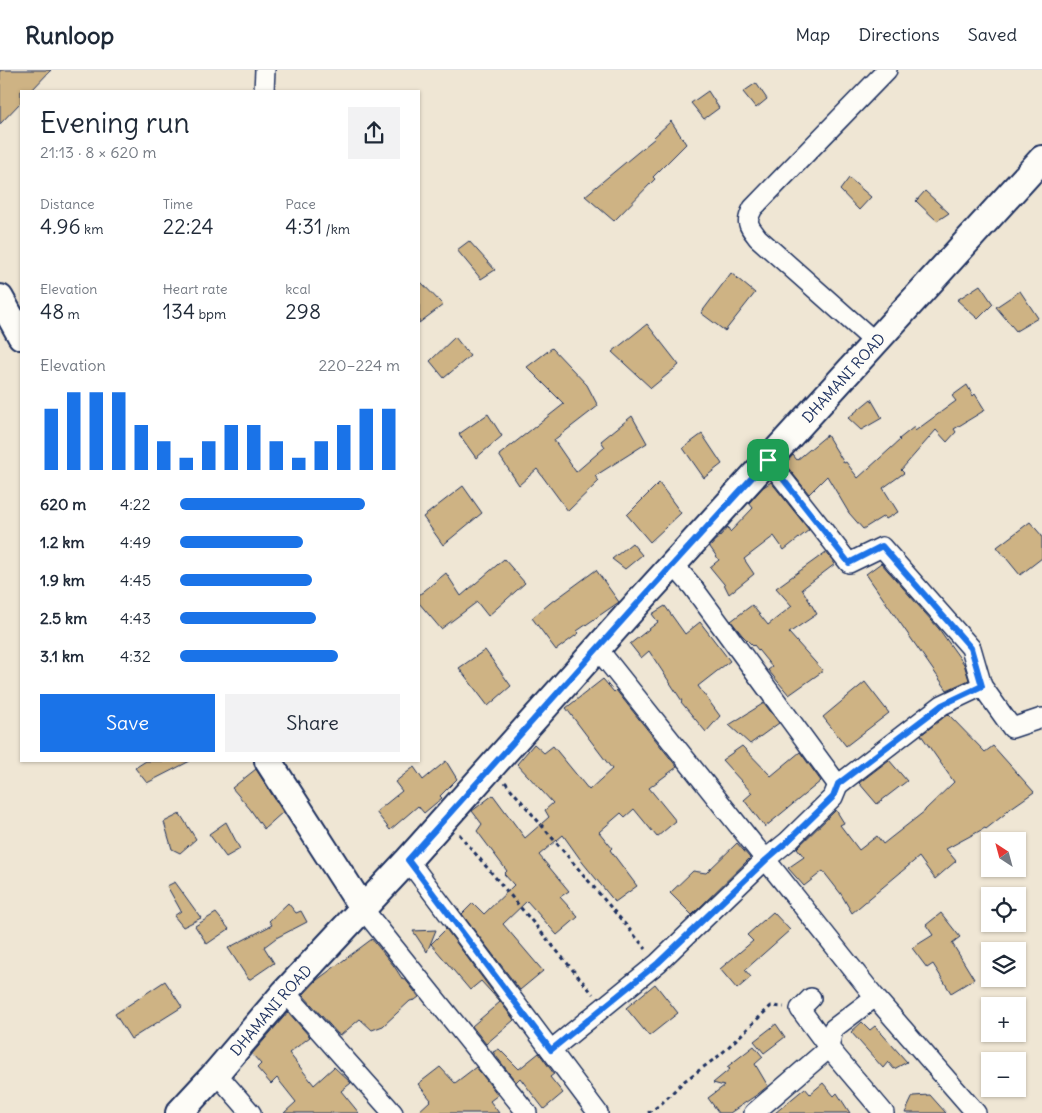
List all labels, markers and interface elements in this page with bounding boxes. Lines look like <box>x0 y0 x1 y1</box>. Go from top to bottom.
text: Runloop <box>25 20 114 50</box>
text: Map <box>795 23 830 46</box>
text: Directions <box>858 23 940 46</box>
text: Saved <box>968 23 1017 46</box>
text: Evening run <box>40 105 190 141</box>
button: share <box>348 107 400 159</box>
text: 21:13 · 8 × 620 m <box>40 142 157 162</box>
text: Distance <box>40 195 95 213</box>
text: Time <box>163 195 193 213</box>
text: Pace <box>285 195 316 213</box>
text: 4.96 <box>40 213 81 240</box>
text: 22:24 <box>163 213 214 240</box>
text: 4:31 <box>285 213 322 240</box>
text: km <box>81 220 103 238</box>
text: /km <box>322 220 350 238</box>
text: Elevation <box>40 280 97 298</box>
text: Heart rate <box>163 280 228 298</box>
text: kcal <box>285 280 311 298</box>
text: 48 <box>40 298 64 325</box>
text: 134 <box>163 298 195 325</box>
text: 298 <box>285 298 321 325</box>
text: m <box>64 305 80 323</box>
text: bpm <box>195 305 226 323</box>
street label: DHAMANI ROAD <box>797 329 889 426</box>
text: Elevation <box>40 355 106 375</box>
text: 220–224 m <box>318 355 400 375</box>
pin <box>747 439 789 481</box>
icon: arrive <box>754 446 782 474</box>
text: 620 m <box>40 494 86 514</box>
text: 4:22 <box>120 494 150 514</box>
text: 1.2 km <box>40 532 84 552</box>
text: 4:49 <box>120 532 151 552</box>
text: 1.9 km <box>40 570 85 590</box>
text: 4:45 <box>120 570 151 590</box>
text: 2.5 km <box>40 608 87 628</box>
text: 4:43 <box>120 608 151 628</box>
text: 3.1 km <box>40 646 84 666</box>
text: 4:32 <box>120 646 151 666</box>
button: Save <box>40 694 215 752</box>
button: Share <box>225 694 400 752</box>
north arrow <box>981 832 1026 878</box>
map controls <box>981 832 1026 1097</box>
button: locate <box>981 887 1026 932</box>
button: layers <box>981 942 1026 987</box>
street label: DHAMANI ROAD <box>226 960 315 1059</box>
button: + <box>981 997 1026 1042</box>
button: − <box>981 1052 1026 1097</box>

